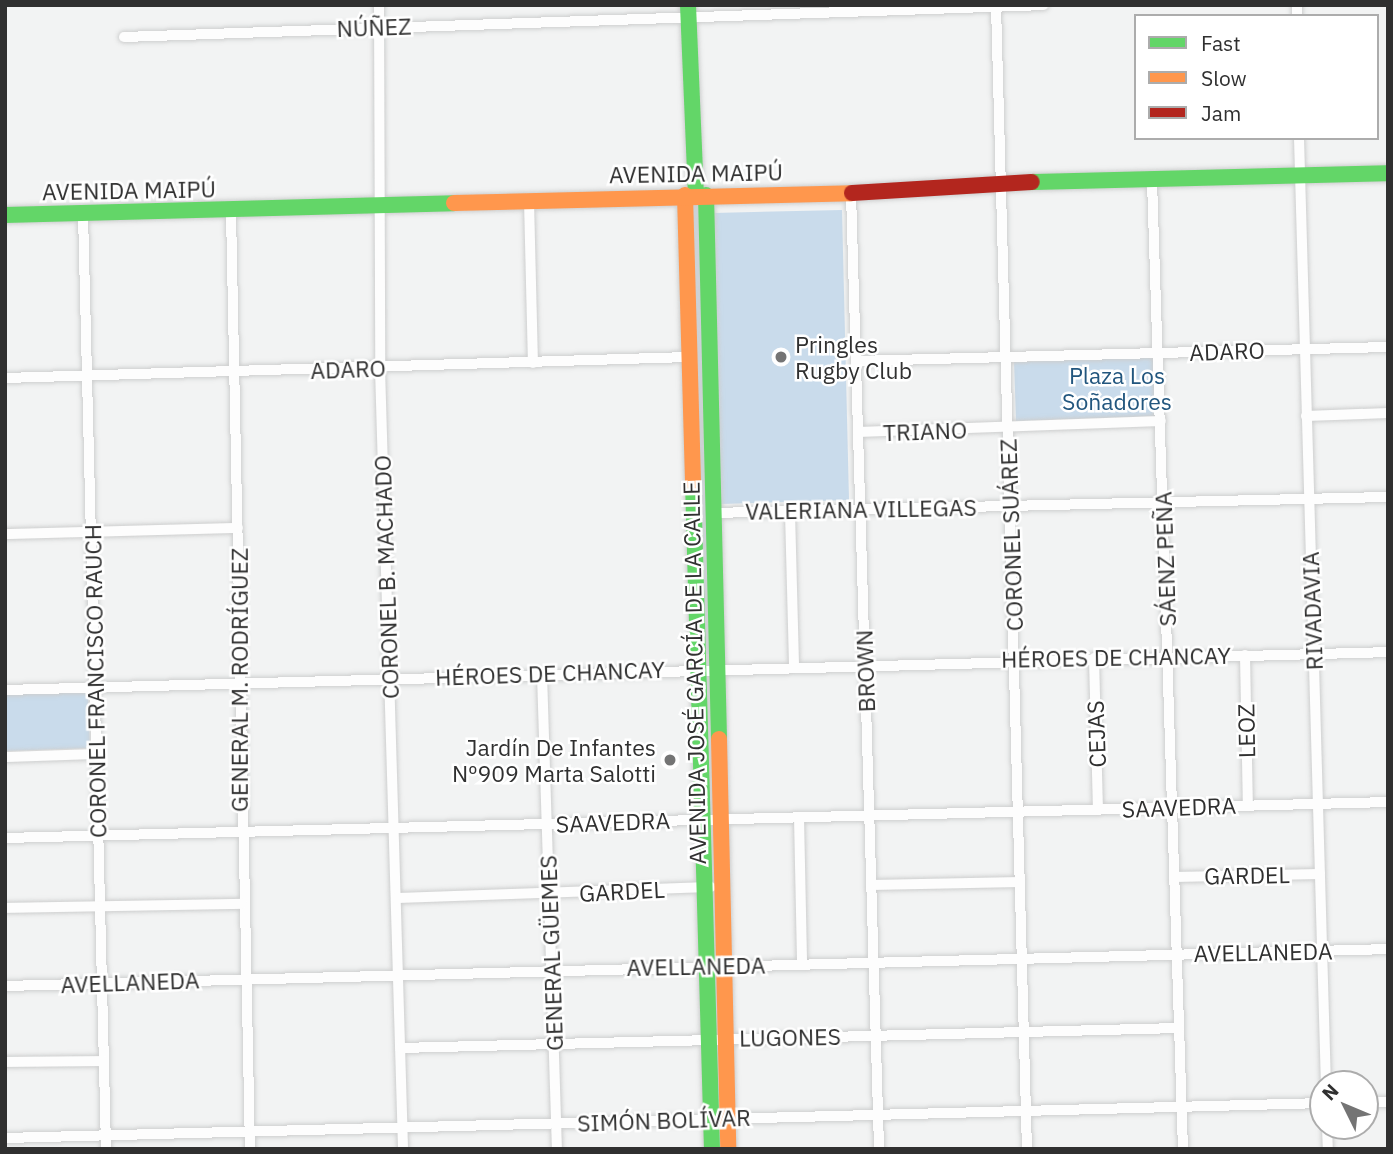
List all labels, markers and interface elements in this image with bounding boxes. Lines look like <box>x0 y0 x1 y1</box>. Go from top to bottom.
street label: NÚÑEZ <box>336 12 412 42</box>
legend <box>1134 14 1379 140</box>
text: Fast <box>1201 29 1241 57</box>
text: Slow <box>1201 64 1247 92</box>
text: Jam <box>1201 99 1241 127</box>
street label: AVENIDA MAIPÚ <box>609 158 783 188</box>
street label: AVENIDA MAIPÚ <box>42 175 216 205</box>
place label: Pringles Rugby Club <box>795 330 912 384</box>
street label: ADARO <box>1189 336 1265 366</box>
marker: Pringles Rugby Club <box>773 349 789 365</box>
street label: ADARO <box>310 354 386 384</box>
park label: Plaza Los Soñadores <box>1062 361 1172 415</box>
street label: TRIANO <box>882 416 968 446</box>
street label: CORONEL SUÁREZ <box>994 438 1028 632</box>
street label: CORONEL B. MACHADO <box>368 455 404 699</box>
street label: AVENIDA JOSÉ GARCÍA DE LA CALLE <box>677 481 711 865</box>
street label: SÁENZ PEÑA <box>1149 491 1181 627</box>
street label: VALERIANA VILLEGAS <box>745 493 977 525</box>
street label: CORONEL FRANCISCO RAUCH <box>78 524 112 838</box>
street label: GENERAL M. RODRÍGUEZ <box>225 548 253 812</box>
street label: RIVADAVIA <box>1296 551 1328 671</box>
street label: BROWN <box>850 629 880 713</box>
street label: HÉROES DE CHANCAY <box>1001 641 1231 673</box>
street label: HÉROES DE CHANCAY <box>435 655 665 691</box>
street label: CEJAS <box>1081 700 1111 768</box>
street label: LEOZ <box>1232 704 1260 758</box>
place label: Jardín De Infantes Nº909 Marta Salotti <box>452 733 656 787</box>
marker: Jardín De Infantes Nº909 Marta Salotti <box>662 752 678 768</box>
street label: SAAVEDRA <box>1121 791 1237 823</box>
street label: SAAVEDRA <box>555 806 671 838</box>
street label: GENERAL GÜEMES <box>534 855 568 1051</box>
street label: GARDEL <box>1204 860 1290 890</box>
street label: GARDEL <box>578 875 666 907</box>
street label: AVELLANEDA <box>1193 937 1333 967</box>
street label: AVELLANEDA <box>626 951 766 981</box>
street label: AVELLANEDA <box>60 966 200 998</box>
street label: LUGONES <box>739 1022 841 1052</box>
north arrow <box>1309 1070 1379 1140</box>
text: N <box>1317 1079 1344 1105</box>
street label: SIMÓN BOLÍVAR <box>577 1103 751 1137</box>

